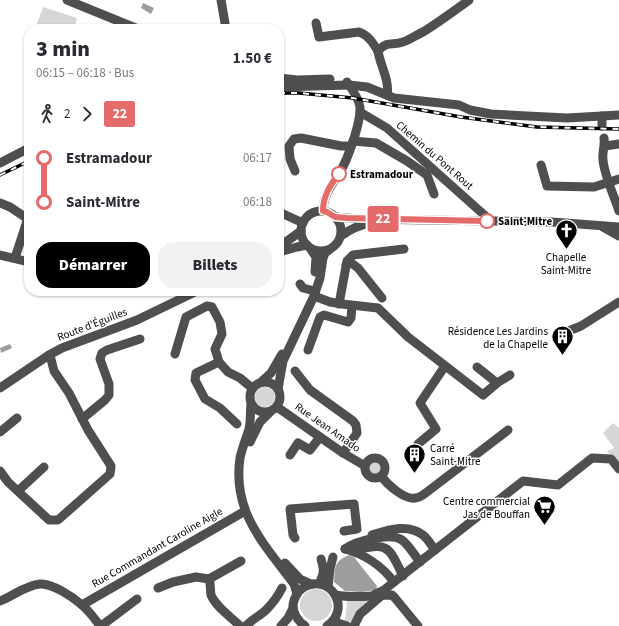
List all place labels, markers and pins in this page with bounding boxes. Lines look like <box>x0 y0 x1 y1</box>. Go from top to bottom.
marker: Estramadour <box>331 166 347 182</box>
place label: Estramadour <box>350 167 414 182</box>
marker: Saint-Mitre <box>479 213 495 229</box>
place label: Saint-Mitre <box>498 214 553 229</box>
church icon: Chapelle Saint-Mitre <box>553 218 579 251</box>
place label: Chapelle Saint-Mitre <box>541 250 592 278</box>
place label: Résidence Les Jardins de la Chapelle <box>448 324 549 352</box>
building icon: Résidence Les Jardins de la Chapelle <box>550 324 576 357</box>
building icon: Carré Saint-Mitre <box>402 441 428 474</box>
place label: Carré Saint-Mitre <box>430 441 481 469</box>
place label: Centre commercial Jas de Bouffan <box>443 494 530 522</box>
supermarket icon: Centre commercial Jas de Bouffan <box>532 494 558 527</box>

